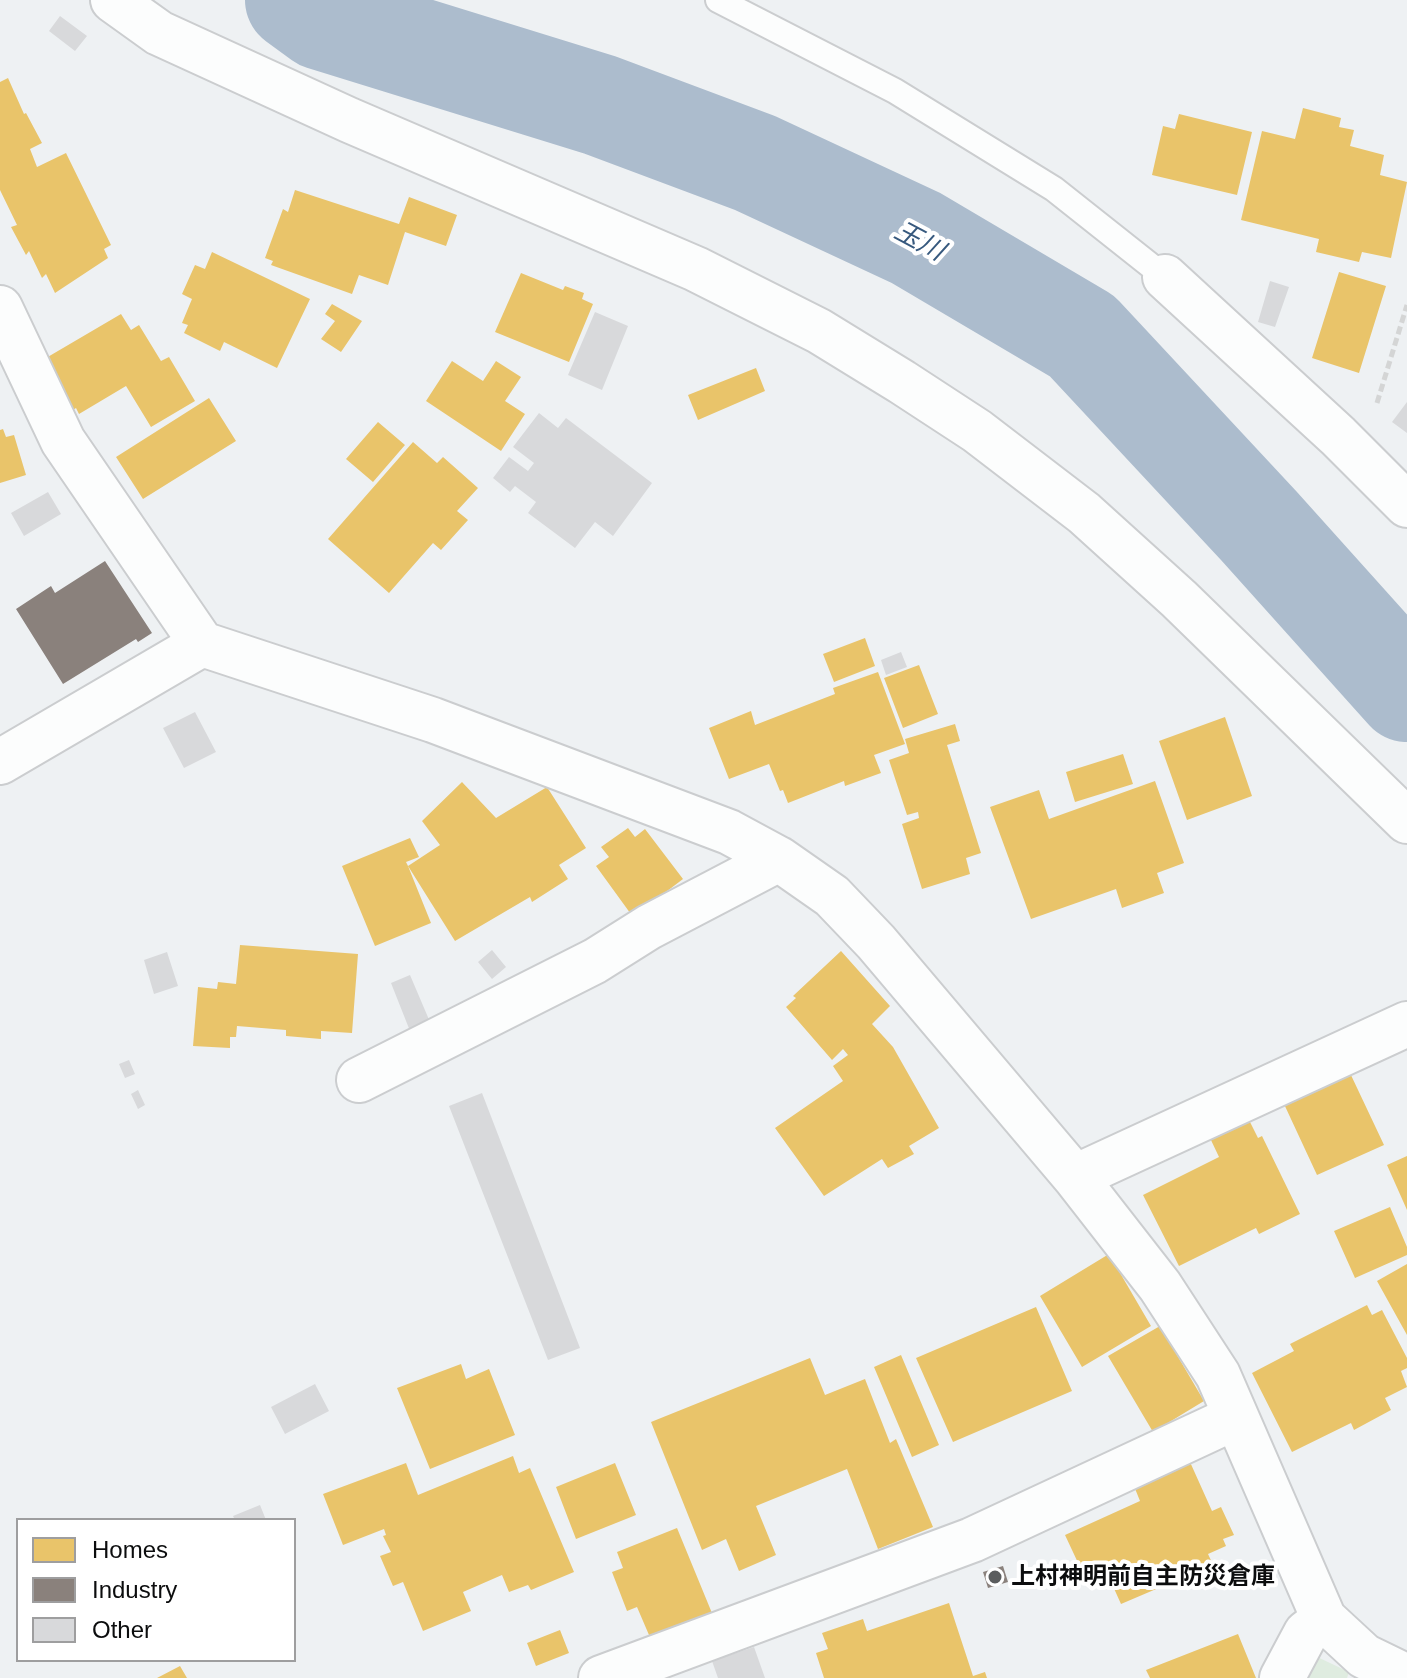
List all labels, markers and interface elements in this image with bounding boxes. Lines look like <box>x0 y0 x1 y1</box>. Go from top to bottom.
water label: 玉川 <box>889 216 949 268</box>
legend <box>16 1518 296 1662</box>
text: Homes <box>92 1536 168 1563</box>
place label: 上村神明前自主防災倉庫 <box>1011 1563 1275 1591</box>
marker: 上村神明前自主防災倉庫 <box>986 1568 1004 1586</box>
text: Industry <box>92 1576 177 1603</box>
text: Other <box>92 1616 152 1643</box>

